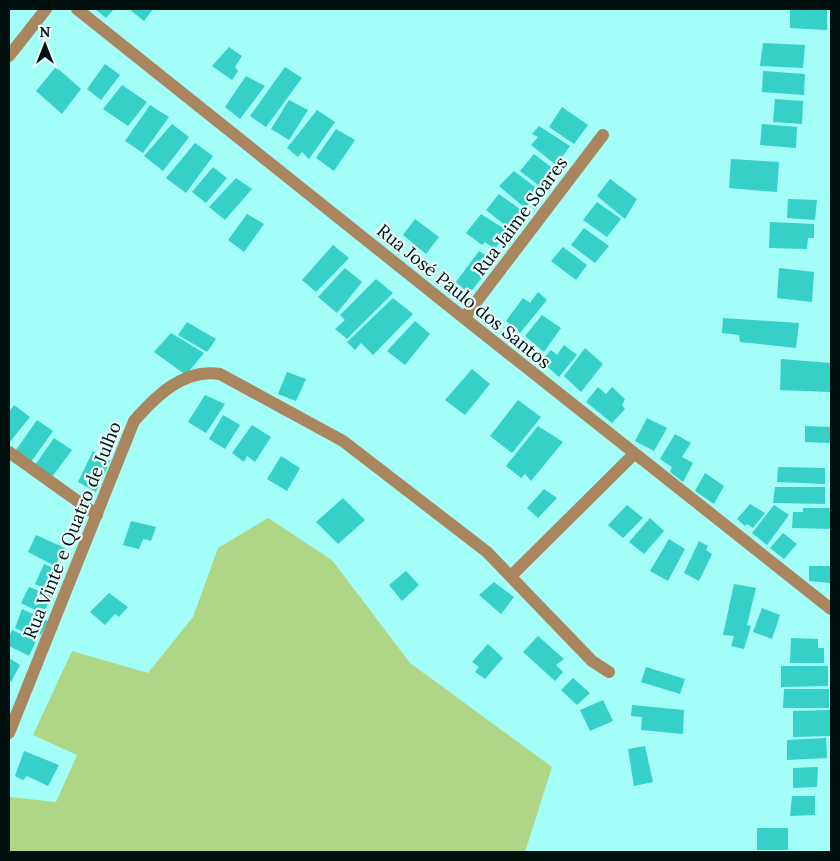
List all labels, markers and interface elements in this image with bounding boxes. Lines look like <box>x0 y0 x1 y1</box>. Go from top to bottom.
north arrow <box>20 20 70 70</box>
text: N <box>40 23 51 41</box>
street label: Rua Jaime Soares <box>468 152 572 280</box>
street label: Rua José Paulo dos Santos <box>372 219 556 373</box>
street label: Rua Vinte e Quatro de Julho <box>18 418 126 642</box>

